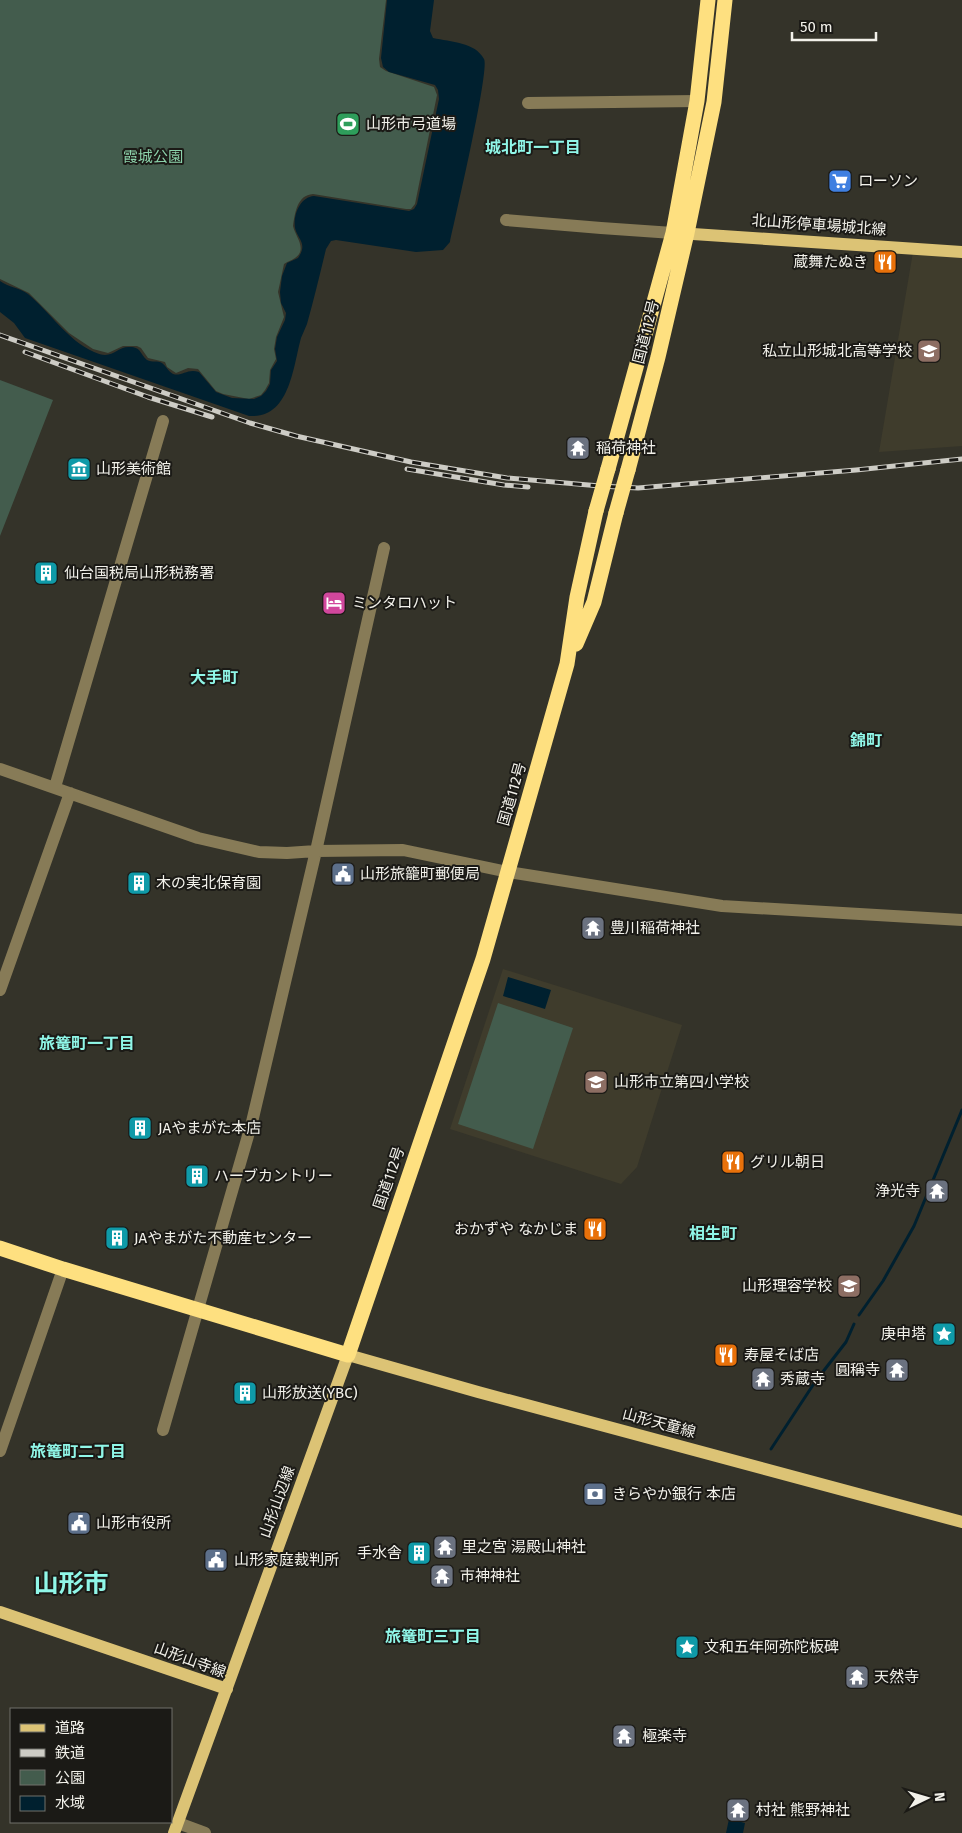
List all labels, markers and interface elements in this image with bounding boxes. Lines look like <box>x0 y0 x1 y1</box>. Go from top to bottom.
scale bar <box>792 10 876 42</box>
text: 50 m <box>800 18 833 36</box>
sports icon: 山形市弓道場 <box>335 111 361 137</box>
place label: 山形市弓道場 <box>366 115 456 133</box>
district label: 城北町一丁目 <box>485 138 581 157</box>
park label: 霞城公園 <box>123 148 183 166</box>
supermarket icon: ローソン <box>827 168 853 194</box>
place label: ローソン <box>858 172 918 190</box>
street label: 北山形停車場城北線 <box>751 211 887 239</box>
restaurant icon: 蔵舞たぬき <box>872 249 898 275</box>
place label: 蔵舞たぬき <box>793 253 868 271</box>
street label: 国道112号 <box>629 298 663 366</box>
school or university icon: 私立山形城北高等学校 <box>916 338 942 364</box>
place label: 私立山形城北高等学校 <box>762 342 912 360</box>
temple icon: 稲荷神社 <box>565 435 591 461</box>
place label: 稲荷神社 <box>596 439 656 457</box>
museum icon: 山形美術館 <box>66 456 92 482</box>
place label: 山形美術館 <box>96 460 171 478</box>
building icon: 仙台国税局山形税務署 <box>33 560 59 586</box>
place label: 仙台国税局山形税務署 <box>64 564 214 582</box>
hotel icon: ミンタロハット <box>321 590 347 616</box>
place label: ミンタロハット <box>352 594 457 612</box>
district label: 大手町 <box>190 668 238 687</box>
district label: 錦町 <box>850 731 882 750</box>
street label: 国道112号 <box>494 760 530 828</box>
public building icon: 山形旅籠町郵便局 <box>330 861 356 887</box>
place label: 山形旅籠町郵便局 <box>360 865 480 883</box>
building icon: 木の実北保育園 <box>126 870 152 896</box>
place label: 木の実北保育園 <box>156 874 261 892</box>
temple icon: 豊川稲荷神社 <box>580 915 606 941</box>
place label: 豊川稲荷神社 <box>610 919 700 937</box>
district label: 旅篭町一丁目 <box>39 1034 135 1053</box>
school or university icon: 山形市立第四小学校 <box>583 1069 609 1095</box>
place label: 山形市立第四小学校 <box>614 1073 749 1091</box>
building icon: JAやまがた本店 <box>127 1115 153 1141</box>
place label: JAやまがた本店 <box>158 1119 261 1137</box>
street label: 国道112号 <box>370 1144 408 1212</box>
restaurant icon: グリル朝日 <box>720 1149 746 1175</box>
place label: グリル朝日 <box>750 1153 825 1171</box>
building icon: ハーブカントリー <box>184 1163 210 1189</box>
place label: ハーブカントリー <box>214 1167 333 1185</box>
temple icon: 浄光寺 <box>924 1178 950 1204</box>
place label: 浄光寺 <box>875 1182 920 1200</box>
restaurant icon: おかずや なかじま <box>582 1216 608 1242</box>
place label: おかずや なかじま <box>454 1220 578 1238</box>
district label: 相生町 <box>689 1224 737 1243</box>
building icon: JAやまがた不動産センター <box>104 1225 130 1251</box>
place label: JAやまがた不動産センター <box>134 1229 312 1247</box>
school or university icon: 山形理容学校 <box>836 1273 862 1299</box>
place label: 山形理容学校 <box>742 1277 832 1295</box>
place icon: 庚申塔 <box>931 1321 957 1347</box>
place label: 庚申塔 <box>881 1325 926 1343</box>
restaurant icon: 寿屋そば店 <box>713 1342 739 1368</box>
place label: 寿屋そば店 <box>744 1346 819 1364</box>
temple icon: 圓稱寺 <box>884 1357 910 1383</box>
place label: 圓稱寺 <box>835 1361 880 1379</box>
temple icon: 秀蔵寺 <box>750 1366 776 1392</box>
place label: 秀蔵寺 <box>780 1370 825 1388</box>
building icon: 山形放送(YBC) <box>232 1380 258 1406</box>
place label: 山形放送(YBC) <box>262 1384 358 1402</box>
street label: 山形天童線 <box>620 1405 698 1441</box>
district label: 旅篭町二丁目 <box>30 1442 126 1461</box>
street label: 山形山辺線 <box>256 1464 298 1540</box>
bank icon: きらやか銀行 本店 <box>582 1481 608 1507</box>
place label: きらやか銀行 本店 <box>612 1485 736 1503</box>
public building icon: 山形市役所 <box>66 1510 92 1536</box>
place label: 山形市役所 <box>96 1514 171 1532</box>
temple icon: 里之宮 湯殿山神社 <box>432 1534 458 1560</box>
place label: 里之宮 湯殿山神社 <box>462 1538 586 1556</box>
building icon: 手水舎 <box>406 1540 432 1566</box>
place label: 手水舎 <box>357 1544 402 1562</box>
public building icon: 山形家庭裁判所 <box>203 1547 229 1573</box>
place label: 山形家庭裁判所 <box>234 1551 339 1569</box>
temple icon: 市神神社 <box>429 1563 455 1589</box>
place label: 市神神社 <box>460 1567 520 1585</box>
district label: 山形市 <box>33 1569 109 1599</box>
district label: 旅篭町三丁目 <box>385 1627 481 1646</box>
place icon: 文和五年阿弥陀板碑 <box>674 1634 700 1660</box>
place label: 文和五年阿弥陀板碑 <box>704 1638 839 1656</box>
street label: 山形山寺線 <box>152 1639 228 1681</box>
temple icon: 天然寺 <box>844 1664 870 1690</box>
place label: 天然寺 <box>874 1668 919 1686</box>
legend <box>10 1708 172 1823</box>
text: 道路 <box>55 1719 85 1737</box>
temple icon: 極楽寺 <box>611 1723 637 1749</box>
place label: 極楽寺 <box>642 1727 687 1745</box>
text: 鉄道 <box>55 1744 85 1762</box>
text: 公園 <box>55 1769 85 1787</box>
north arrow <box>902 1773 952 1823</box>
text: N <box>931 1792 948 1802</box>
text: 水域 <box>55 1794 85 1812</box>
temple icon: 村社 熊野神社 <box>725 1797 751 1823</box>
place label: 村社 熊野神社 <box>756 1801 850 1819</box>

